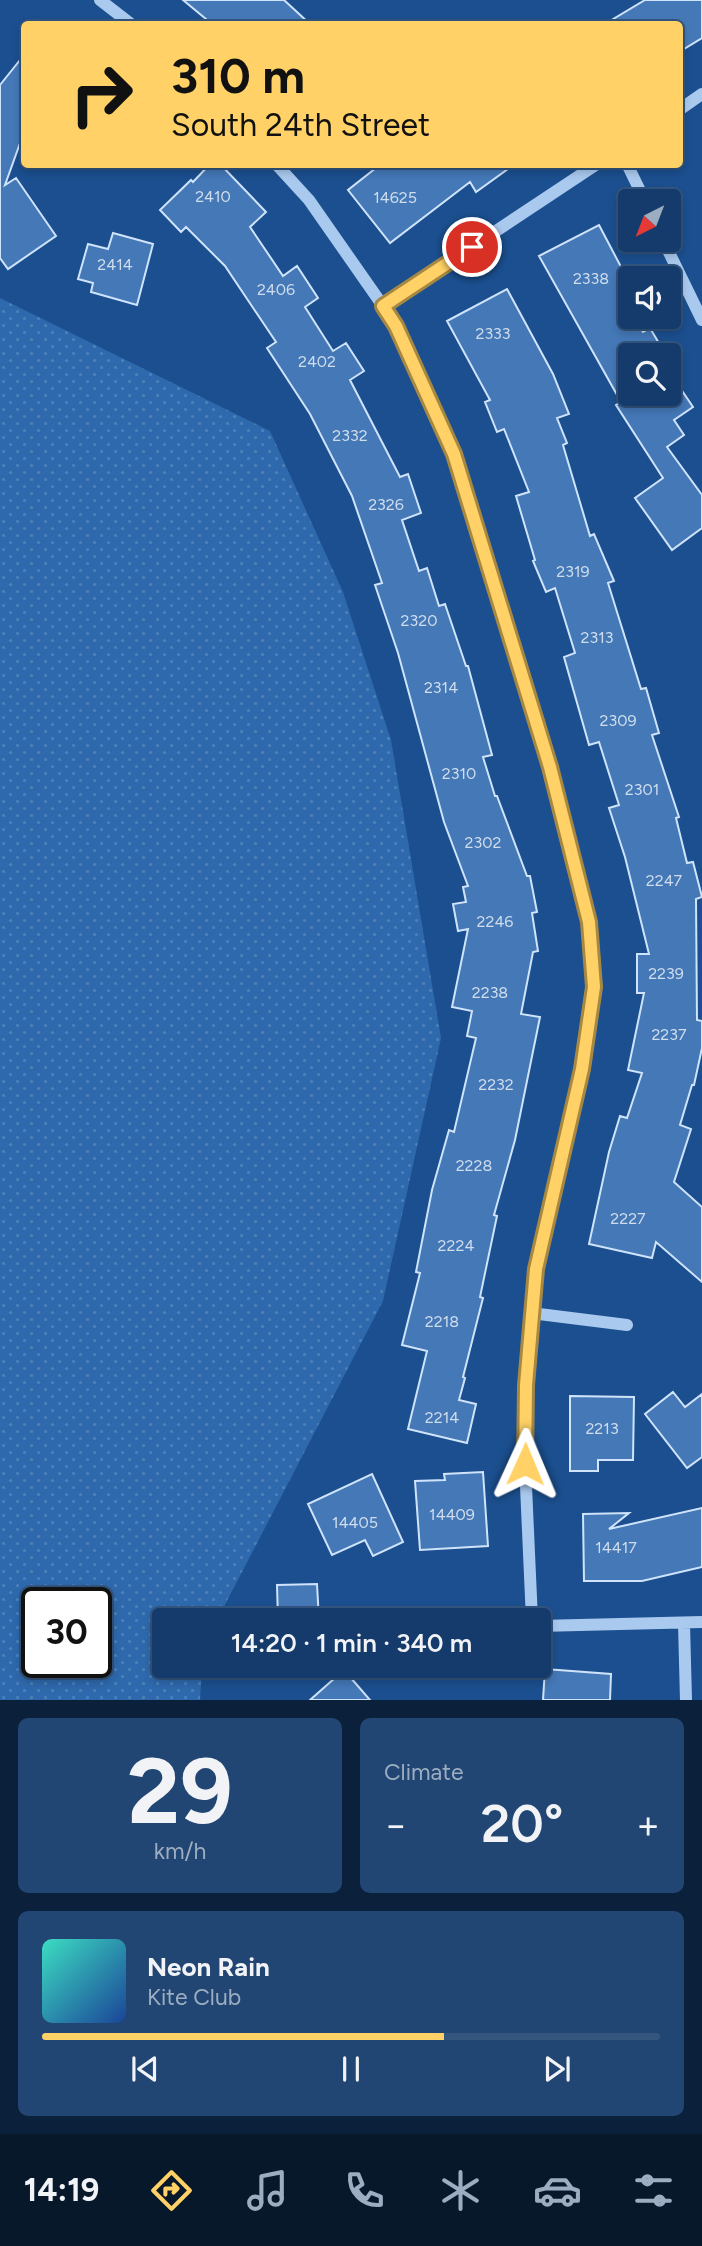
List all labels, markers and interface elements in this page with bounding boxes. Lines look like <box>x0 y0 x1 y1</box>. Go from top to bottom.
text: 310 m <box>171 46 305 105</box>
icon: right <box>56 49 147 140</box>
text: South 24th Street <box>171 106 430 144</box>
house number: 2410 <box>195 187 231 206</box>
house number: 14625 <box>373 188 417 207</box>
north arrow <box>618 189 681 252</box>
map controls <box>618 189 681 406</box>
pin <box>442 217 502 277</box>
icon: arrive <box>453 228 491 266</box>
house number: 2414 <box>97 255 133 274</box>
button: sound <box>618 266 681 329</box>
house number: 2338 <box>573 269 609 288</box>
house number: 2406 <box>257 280 295 299</box>
house number: 2333 <box>475 324 511 343</box>
button: search <box>618 343 681 406</box>
house number: 2402 <box>298 352 336 371</box>
house number: 2332 <box>332 426 368 445</box>
house number: 2326 <box>368 495 404 514</box>
house number: 2319 <box>556 562 590 581</box>
house number: 2320 <box>401 611 437 630</box>
house number: 2313 <box>581 628 613 647</box>
house number: 2314 <box>424 678 458 697</box>
house number: 2309 <box>600 711 636 730</box>
house number: 2310 <box>442 764 476 783</box>
house number: 2301 <box>625 780 659 799</box>
house number: 2302 <box>465 833 501 852</box>
house number: 2247 <box>646 871 683 890</box>
house number: 2246 <box>477 912 513 931</box>
house number: 2239 <box>648 964 684 983</box>
house number: 2238 <box>472 983 508 1002</box>
house number: 2237 <box>651 1025 687 1044</box>
house number: 2232 <box>478 1075 514 1094</box>
house number: 2228 <box>456 1156 492 1175</box>
house number: 2227 <box>610 1209 646 1228</box>
house number: 2224 <box>438 1236 474 1255</box>
house number: 2218 <box>425 1312 459 1331</box>
house number: 2214 <box>425 1408 459 1427</box>
house number: 2213 <box>585 1419 619 1438</box>
position arrow <box>488 1427 562 1501</box>
house number: 14409 <box>429 1505 475 1524</box>
house number: 14405 <box>332 1513 378 1532</box>
house number: 14417 <box>595 1538 637 1557</box>
speed limit sign: 30 <box>21 1587 112 1678</box>
text: 14:20 · 1 min · 340 m <box>231 1627 472 1659</box>
text: 29 <box>127 1737 233 1846</box>
text: Climate <box>384 1758 463 1786</box>
text: 20° <box>481 1793 563 1855</box>
text: − <box>384 1802 408 1848</box>
text: + <box>636 1802 660 1848</box>
text: km/h <box>154 1837 206 1865</box>
text: Neon Rain <box>147 1951 270 1983</box>
text: Kite Club <box>147 1983 241 2011</box>
icon: previous <box>126 2050 164 2088</box>
icon: pause <box>332 2050 370 2088</box>
icon: next <box>538 2050 576 2088</box>
icon: directions <box>147 2166 196 2215</box>
icon: music <box>243 2166 292 2215</box>
icon: phone <box>340 2166 389 2215</box>
icon: climate <box>436 2166 485 2215</box>
icon: car <box>533 2166 582 2215</box>
icon: filters <box>629 2166 678 2215</box>
text: 14:19 <box>24 2171 99 2209</box>

